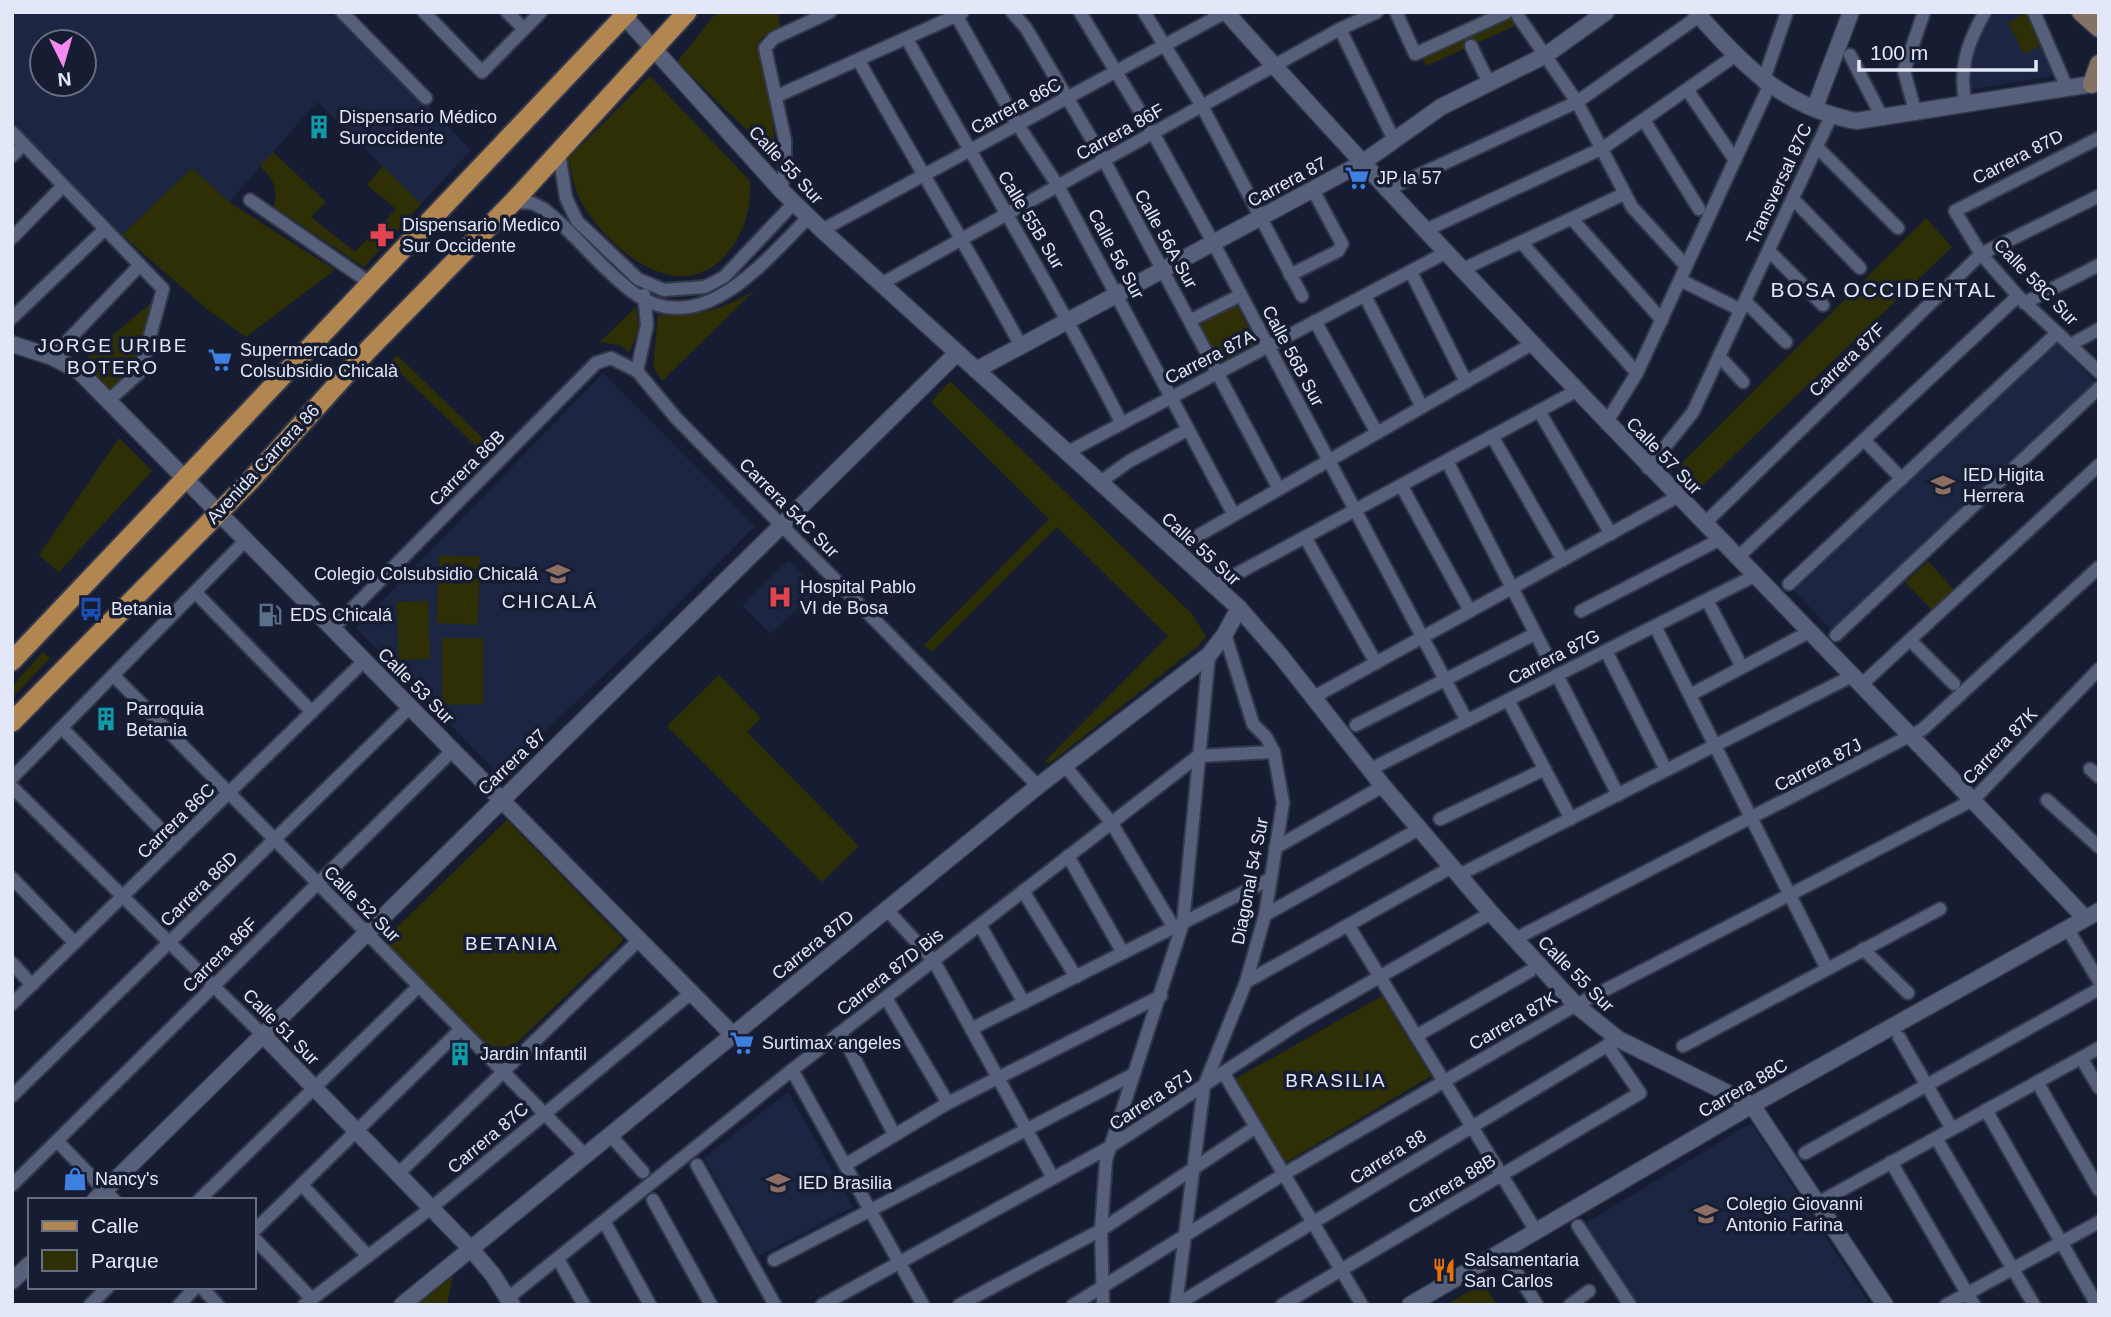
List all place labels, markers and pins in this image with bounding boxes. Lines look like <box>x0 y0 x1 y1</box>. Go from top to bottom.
place label: Dispensario Médico Suroccidente <box>339 107 497 148</box>
building icon: Dispensario Médico Suroccidente <box>305 113 333 141</box>
supermarket icon: JP la 57 <box>1343 164 1371 192</box>
place label: JP la 57 <box>1377 168 1442 188</box>
place label: Dispensario Medico Sur Occidente <box>402 215 560 256</box>
pharmacy icon: Dispensario Medico Sur Occidente <box>368 221 396 249</box>
place label: Supermercado Colsubsidio Chicalà <box>240 340 399 381</box>
supermarket icon: Supermercado Colsubsidio Chicalà <box>206 346 234 374</box>
place label: IED Higita Herrera <box>1963 465 2045 506</box>
school or university icon: IED Higita Herrera <box>1929 471 1957 499</box>
school or university icon: Colegio Colsubsidio Chicalá <box>544 560 572 588</box>
place label: Colegio Colsubsidio Chicalá <box>314 564 539 584</box>
place label: Hospital Pablo VI de Bosa <box>800 577 916 618</box>
hospital icon: Hospital Pablo VI de Bosa <box>766 583 794 611</box>
bus stop icon: Betania <box>77 595 105 623</box>
place label: Betania <box>111 599 173 619</box>
fuel station icon: EDS Chicalá <box>256 601 284 629</box>
place label: EDS Chicalá <box>290 605 393 625</box>
place label: Parroquia Betania <box>126 699 205 740</box>
building icon: Parroquia Betania <box>92 705 120 733</box>
supermarket icon: Surtimax angeles <box>728 1029 756 1057</box>
place label: Surtimax angeles <box>762 1033 901 1053</box>
building icon: Jardin Infantil <box>446 1040 474 1068</box>
place label: Jardin Infantil <box>480 1044 587 1064</box>
shop icon: Nancy's <box>61 1165 89 1193</box>
place label: Nancy's <box>95 1169 158 1189</box>
school or university icon: IED Brasilia <box>764 1169 792 1197</box>
place label: IED Brasilia <box>798 1173 893 1193</box>
place label: Colegio Giovanni Antonio Farina <box>1726 1194 1863 1235</box>
school or university icon: Colegio Giovanni Antonio Farina <box>1692 1200 1720 1228</box>
place label: Salsamentaria San Carlos <box>1464 1250 1580 1291</box>
restaurant icon: Salsamentaria San Carlos <box>1430 1256 1458 1284</box>

